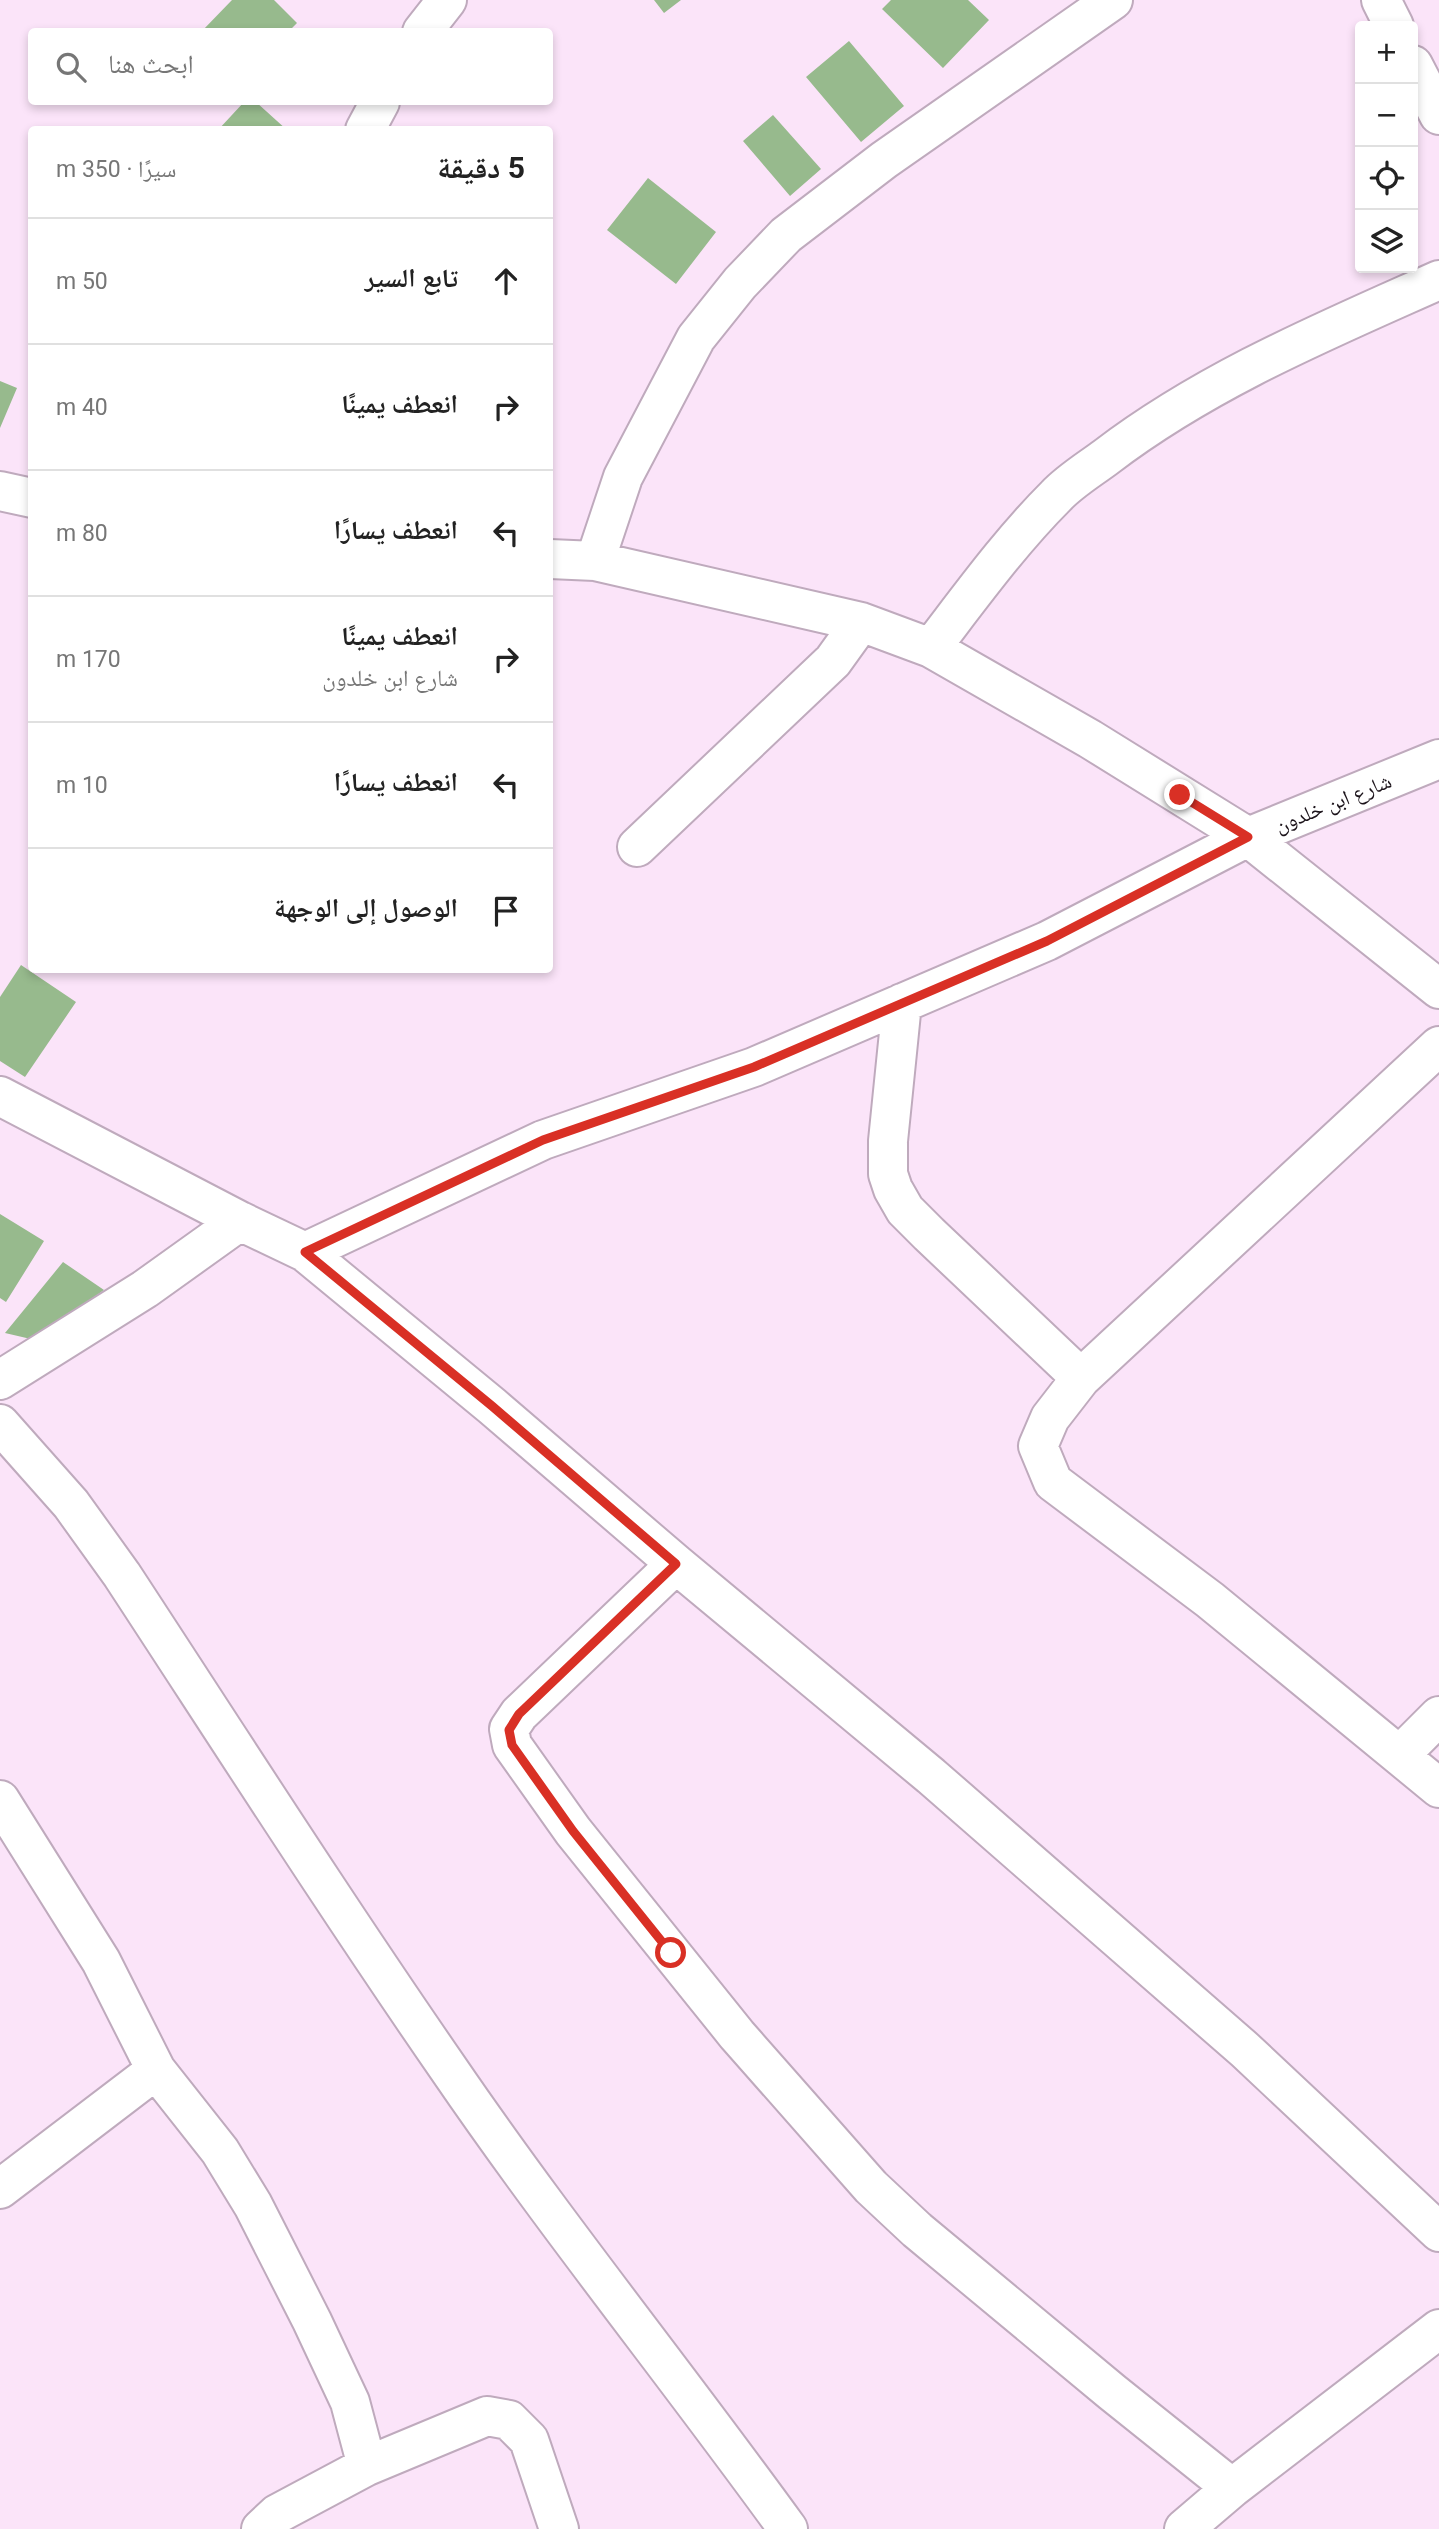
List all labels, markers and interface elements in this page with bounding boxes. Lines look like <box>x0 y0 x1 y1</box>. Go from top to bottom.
map controls <box>1355 21 1418 273</box>
button: + <box>1355 21 1418 84</box>
search box <box>28 28 553 105</box>
icon: search <box>52 48 90 86</box>
text: ابحث هنا <box>108 49 194 79</box>
button: − <box>1355 84 1418 147</box>
button: locate <box>1355 147 1418 210</box>
text: 5 دقيقة <box>437 150 525 185</box>
text: سيرًا · 350 m <box>56 156 176 183</box>
button: layers <box>1355 210 1418 273</box>
icon: ahead <box>487 262 525 300</box>
text: تابع السير <box>365 263 458 293</box>
text: 50 m <box>56 268 108 295</box>
icon: right <box>487 388 525 426</box>
text: انعطف يمينًا <box>341 389 458 419</box>
text: 40 m <box>56 394 108 421</box>
icon: left <box>487 514 525 552</box>
text: انعطف يسارًا <box>334 515 458 545</box>
text: 80 m <box>56 520 108 547</box>
text: انعطف يمينًا <box>341 621 458 651</box>
icon: right <box>487 640 525 678</box>
text: 170 m <box>56 646 121 673</box>
text: شارع ابن خلدون <box>322 665 458 692</box>
icon: left <box>487 766 525 804</box>
text: انعطف يسارًا <box>334 767 458 797</box>
street label: شارع ابن خلدون <box>1271 769 1395 838</box>
text: 10 m <box>56 772 108 799</box>
route end <box>1164 779 1195 810</box>
icon: arrive <box>487 892 525 930</box>
text: الوصول إلى الوجهة <box>274 893 458 923</box>
route start <box>655 1937 686 1968</box>

